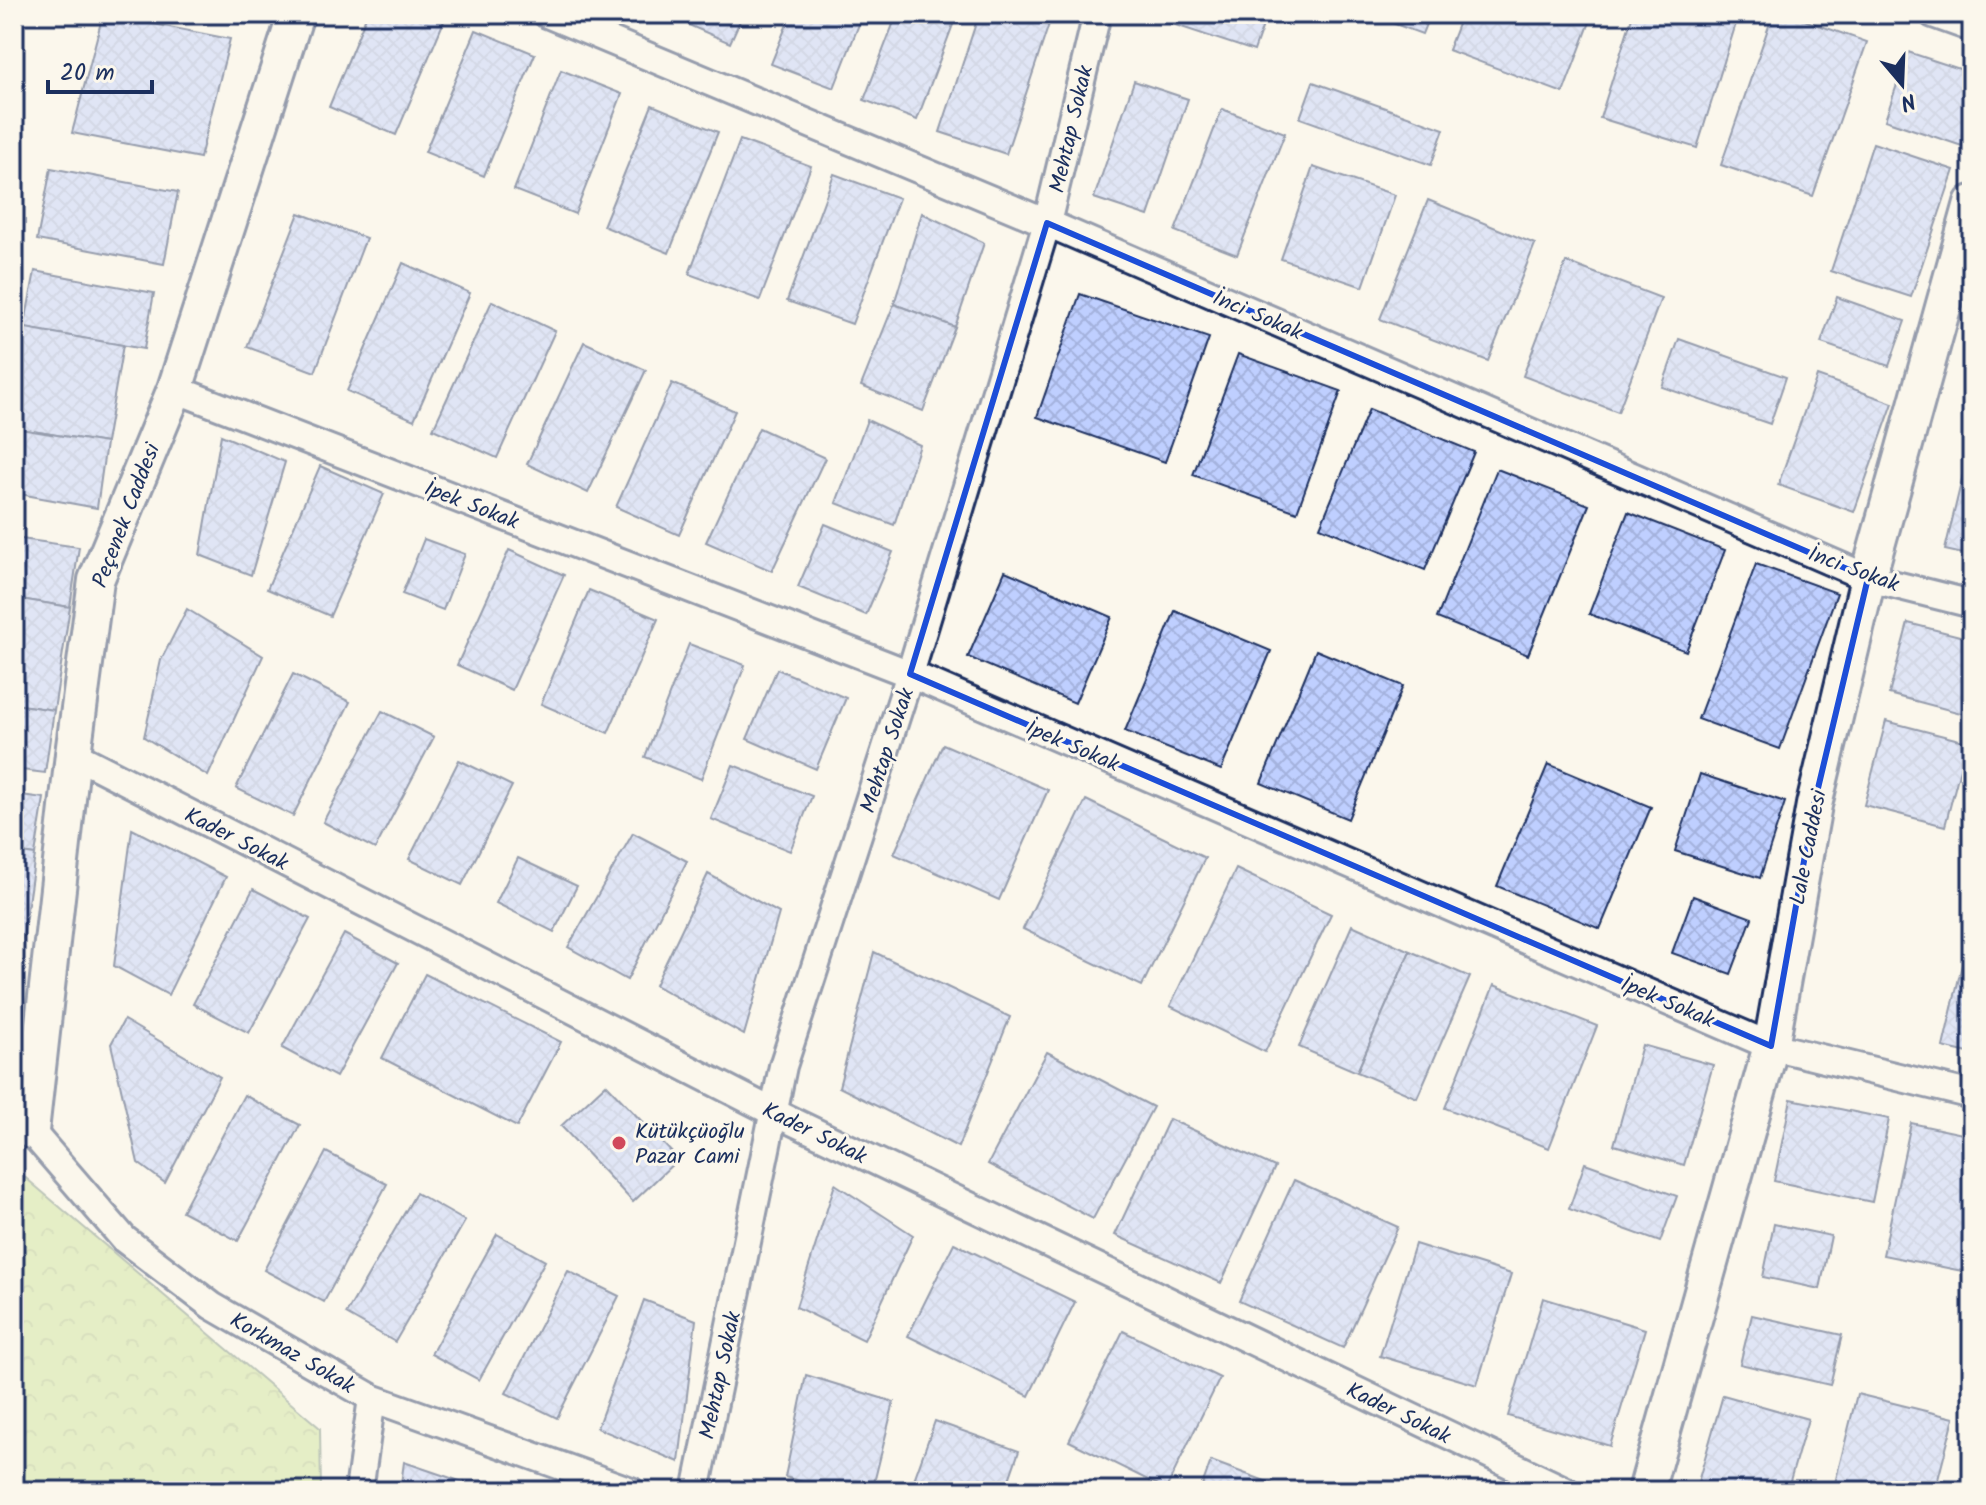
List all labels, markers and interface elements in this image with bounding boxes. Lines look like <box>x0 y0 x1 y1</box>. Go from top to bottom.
scale bar <box>48 44 152 94</box>
north arrow <box>1862 44 1942 124</box>
text: 20 m <box>60 54 115 93</box>
street label: Mehtap Sokak <box>1041 62 1104 197</box>
text: N <box>1895 82 1920 119</box>
street label: İnci Sokak <box>1206 282 1308 351</box>
street label: Peçenek Caddesi <box>84 438 171 593</box>
street label: İpek Sokak <box>419 472 524 541</box>
street label: İnci Sokak <box>1803 538 1904 603</box>
street label: Mehtap Sokak <box>852 683 925 818</box>
street label: İpek Sokak <box>1020 712 1125 783</box>
street label: Lale Caddesi <box>1781 786 1838 908</box>
street label: Kader Sokak <box>178 799 295 882</box>
street label: İpek Sokak <box>1615 968 1720 1039</box>
street label: Kader Sokak <box>755 1094 873 1175</box>
place label: Kütükçüoğlu Pazar Cami <box>635 1115 745 1175</box>
marker: Kütükçüoğlu Pazar Cami <box>610 1134 628 1152</box>
street label: Korkmaz Sokak <box>223 1304 361 1405</box>
street label: Mehtap Sokak <box>691 1308 752 1443</box>
street label: Kader Sokak <box>1339 1374 1457 1455</box>

